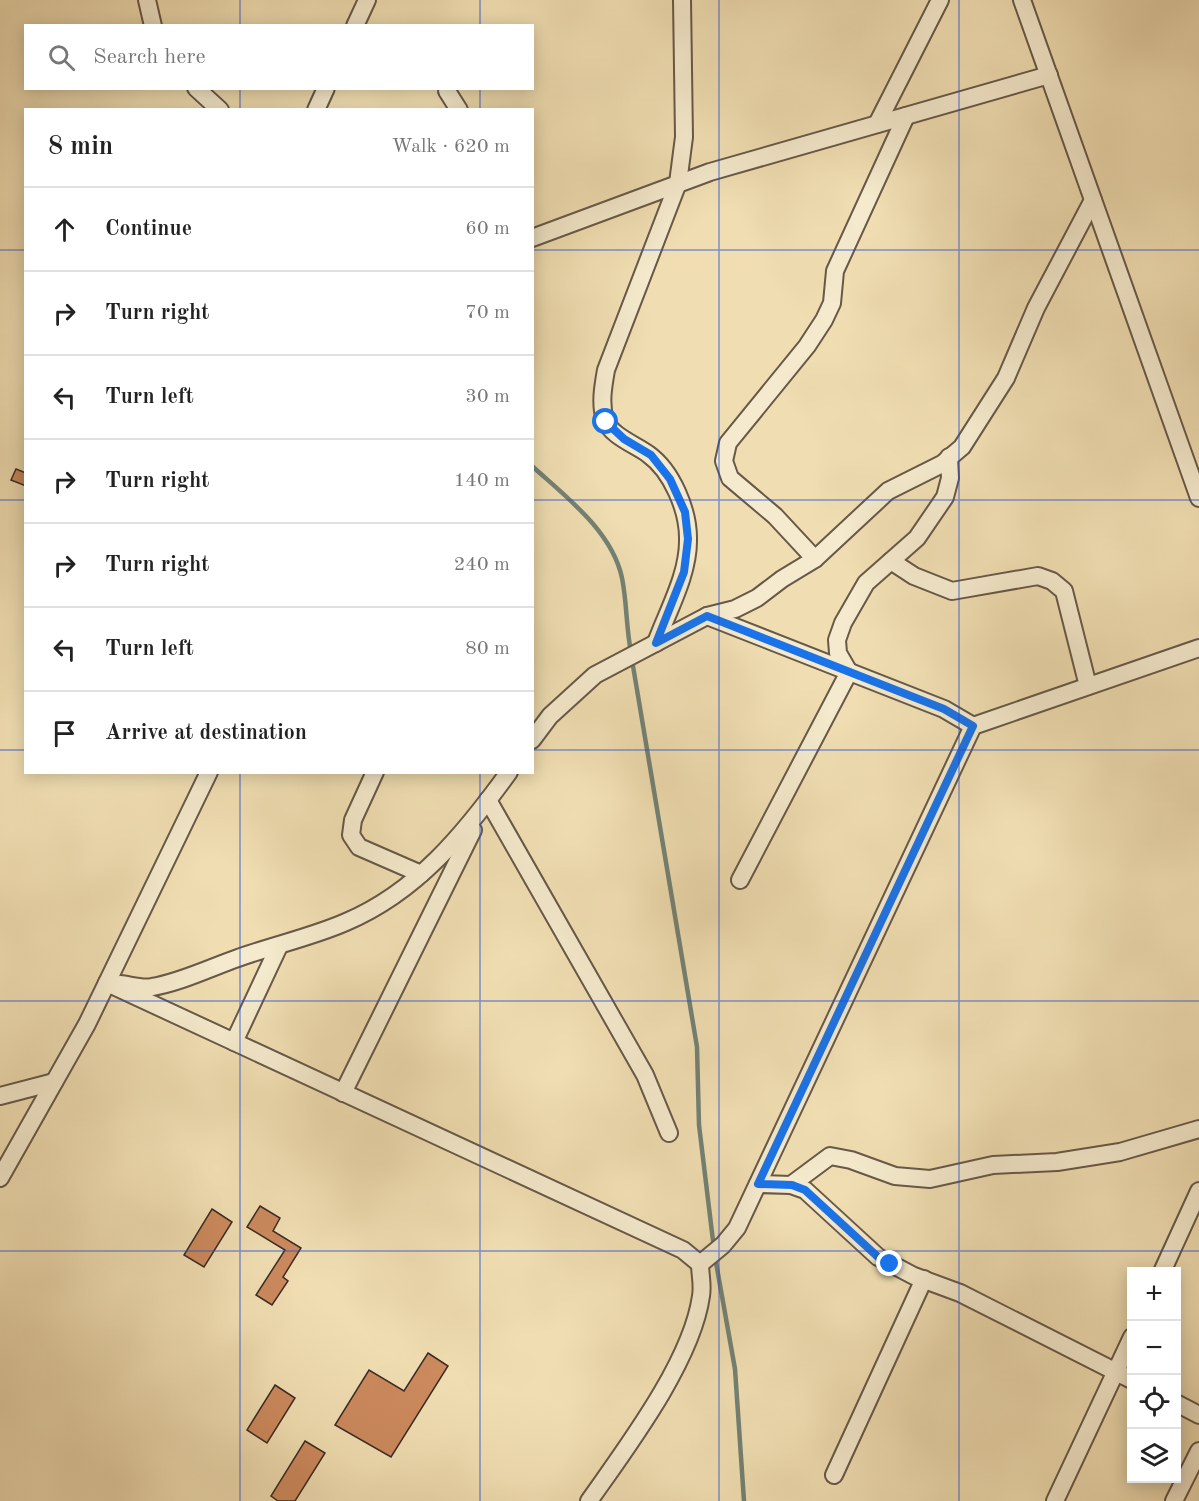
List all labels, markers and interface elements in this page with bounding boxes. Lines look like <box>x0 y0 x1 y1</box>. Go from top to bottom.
search box <box>24 24 534 90</box>
icon: search <box>45 41 78 74</box>
text: Search here <box>93 46 206 68</box>
text: 8 min <box>48 134 113 160</box>
text: Walk · 620 m <box>391 137 510 157</box>
icon: ahead <box>48 213 81 246</box>
text: Continue <box>105 218 192 240</box>
text: 60 m <box>465 219 510 239</box>
icon: right <box>48 297 81 330</box>
text: Turn right <box>105 302 209 324</box>
text: 70 m <box>465 303 510 323</box>
icon: left <box>48 381 81 414</box>
text: Turn left <box>105 386 194 408</box>
text: 30 m <box>465 387 510 407</box>
route start <box>592 408 618 434</box>
icon: right <box>48 465 81 498</box>
text: Turn right <box>105 470 209 492</box>
text: 140 m <box>454 471 510 491</box>
icon: right <box>48 549 81 582</box>
text: Turn right <box>105 554 209 576</box>
text: 240 m <box>454 555 510 575</box>
icon: left <box>48 633 81 666</box>
text: Turn left <box>105 638 194 660</box>
text: 80 m <box>465 639 510 659</box>
icon: arrive <box>48 717 81 750</box>
text: Arrive at destination <box>105 722 307 744</box>
route end <box>876 1250 902 1276</box>
map controls <box>1127 1267 1181 1483</box>
button: + <box>1127 1267 1181 1321</box>
button: − <box>1127 1321 1181 1375</box>
button: locate <box>1127 1375 1181 1429</box>
button: layers <box>1127 1429 1181 1483</box>

